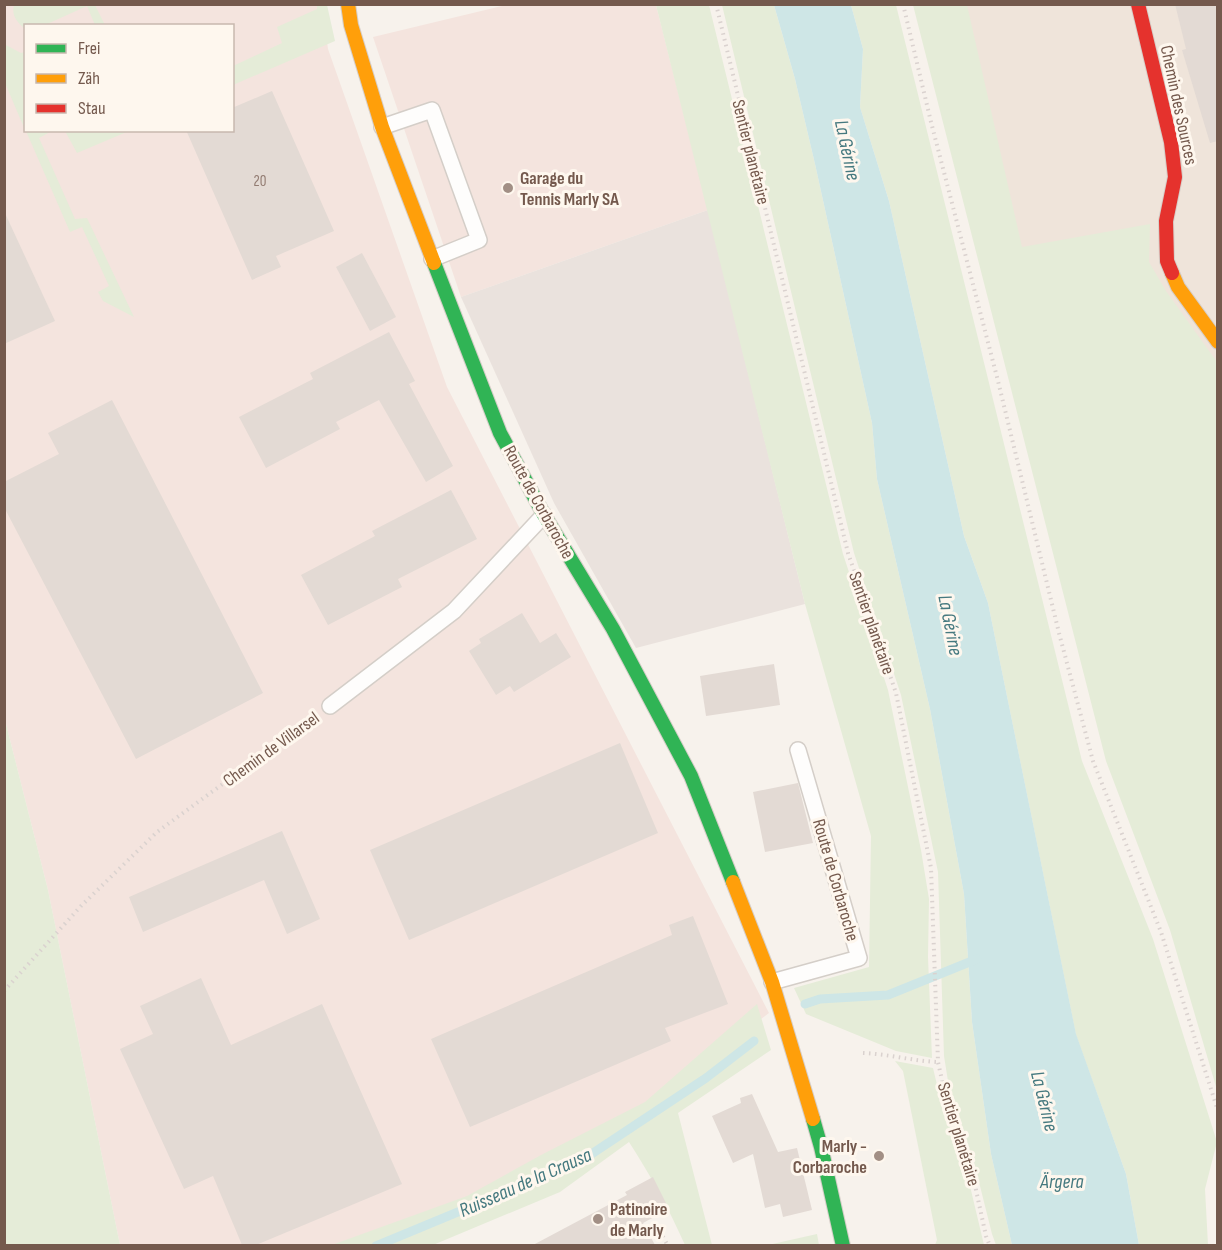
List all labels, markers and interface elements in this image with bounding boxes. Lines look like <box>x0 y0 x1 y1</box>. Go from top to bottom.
legend <box>24 24 234 132</box>
text: Frei <box>78 38 100 59</box>
street label: Chemin des Sources <box>1156 43 1201 167</box>
text: Zäh <box>78 68 100 89</box>
text: Stau <box>78 98 106 119</box>
street label: Sentier planétaire <box>727 98 774 207</box>
water label: La Gérine <box>829 118 865 183</box>
place label: Garage du Tennis Marly SA <box>520 168 619 210</box>
house number: 20 <box>254 172 266 191</box>
marker: Garage du Tennis Marly SA <box>501 181 515 195</box>
street label: Route de Corbaroche <box>499 442 578 563</box>
street label: Sentier planétaire <box>844 569 899 677</box>
water label: La Gérine <box>932 593 968 658</box>
street label: Chemin de Villarsel <box>219 707 323 791</box>
street label: Route de Corbaroche <box>808 817 863 944</box>
water label: La Gérine <box>1025 1069 1063 1134</box>
street label: Sentier planétaire <box>933 1080 984 1189</box>
place label: Marly - Corbaroche <box>793 1136 867 1178</box>
water label: Ruisseau de la Crausa <box>456 1143 595 1223</box>
marker: Marly - Corbaroche <box>872 1149 886 1163</box>
water label: Ärgera <box>1039 1170 1084 1194</box>
place label: Patinoire de Marly <box>610 1199 667 1241</box>
marker: Patinoire de Marly <box>591 1212 605 1226</box>

